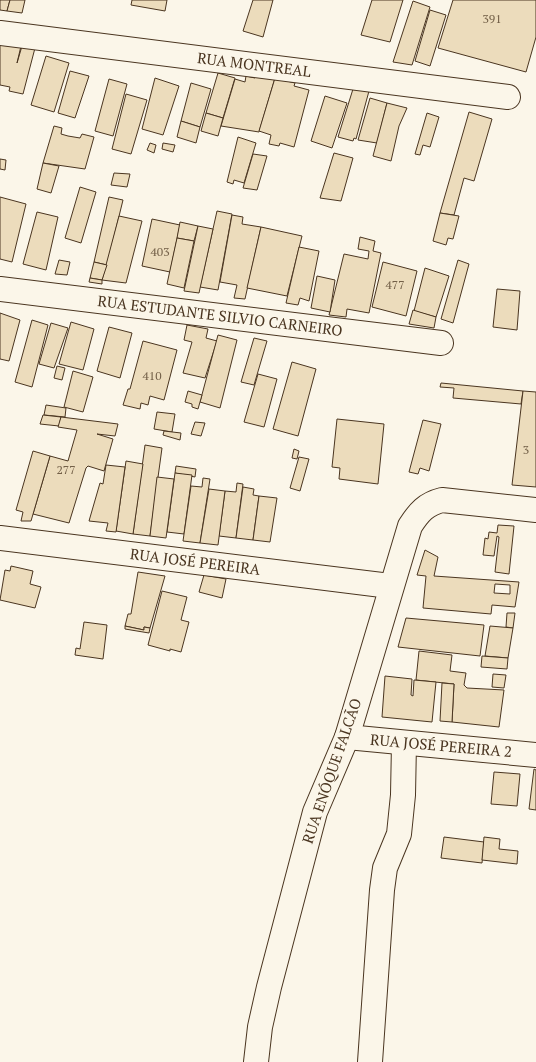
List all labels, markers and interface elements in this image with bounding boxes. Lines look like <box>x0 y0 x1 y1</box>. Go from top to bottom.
house number: 391 <box>482 11 502 26</box>
street label: RUA MONTREAL <box>196 47 312 81</box>
house number: 403 <box>150 244 170 259</box>
house number: 477 <box>385 277 405 292</box>
street label: RUA ESTUDANTE SILVIO CARNEIRO <box>96 290 344 340</box>
house number: 410 <box>142 368 162 383</box>
house number: 3 <box>523 442 529 457</box>
house number: 277 <box>56 462 76 477</box>
street label: RUA JOSÉ PEREIRA <box>129 543 262 579</box>
street label: RUA ENÓQUE FALCÃO <box>297 695 365 846</box>
street label: RUA JOSÉ PEREIRA 2 <box>369 729 513 761</box>

